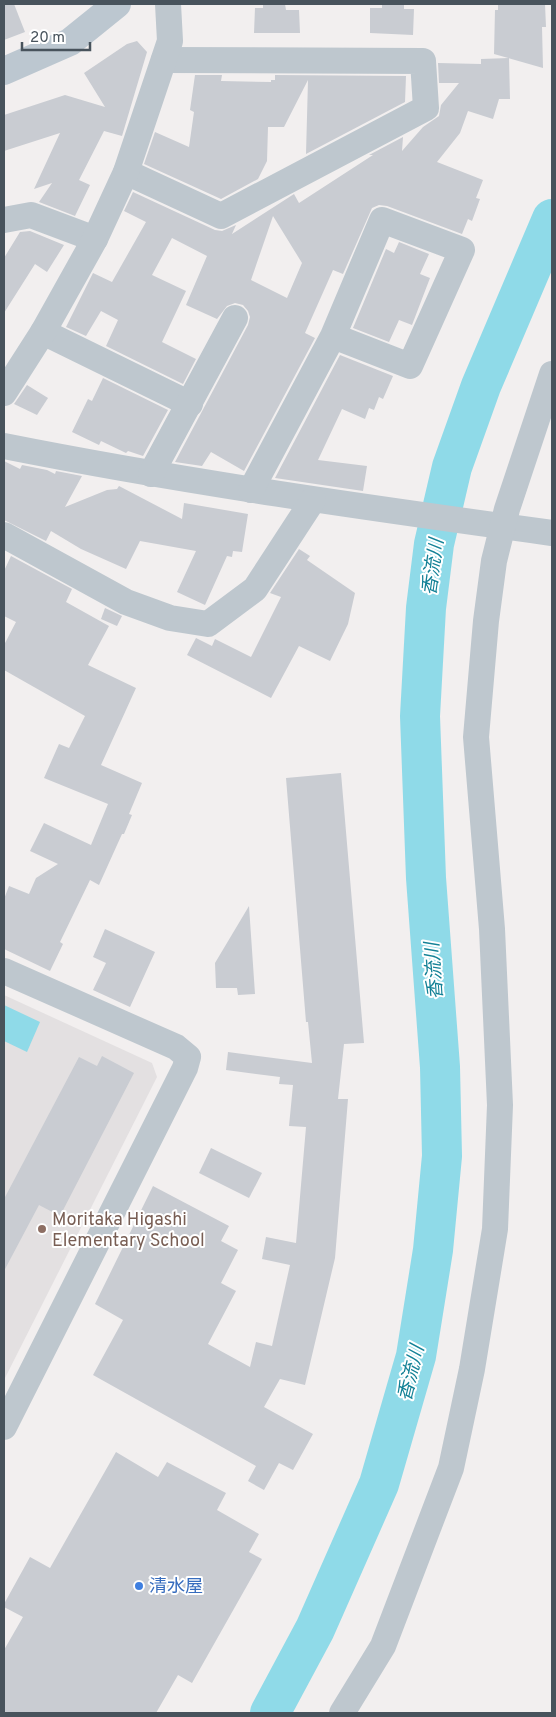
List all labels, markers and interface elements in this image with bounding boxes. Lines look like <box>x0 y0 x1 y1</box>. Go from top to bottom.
scale bar <box>22 20 90 52</box>
text: 20 m <box>30 29 65 48</box>
water label: 香流川 <box>418 535 450 597</box>
water label: 香流川 <box>421 940 449 1000</box>
place label: Moritaka Higashi Elementary School <box>52 1209 205 1253</box>
marker: Moritaka Higashi Elementary School <box>36 1223 48 1235</box>
water label: 香流川 <box>393 1341 431 1404</box>
place label: 清水屋 <box>149 1576 203 1599</box>
marker: 清水屋 <box>133 1580 145 1592</box>

